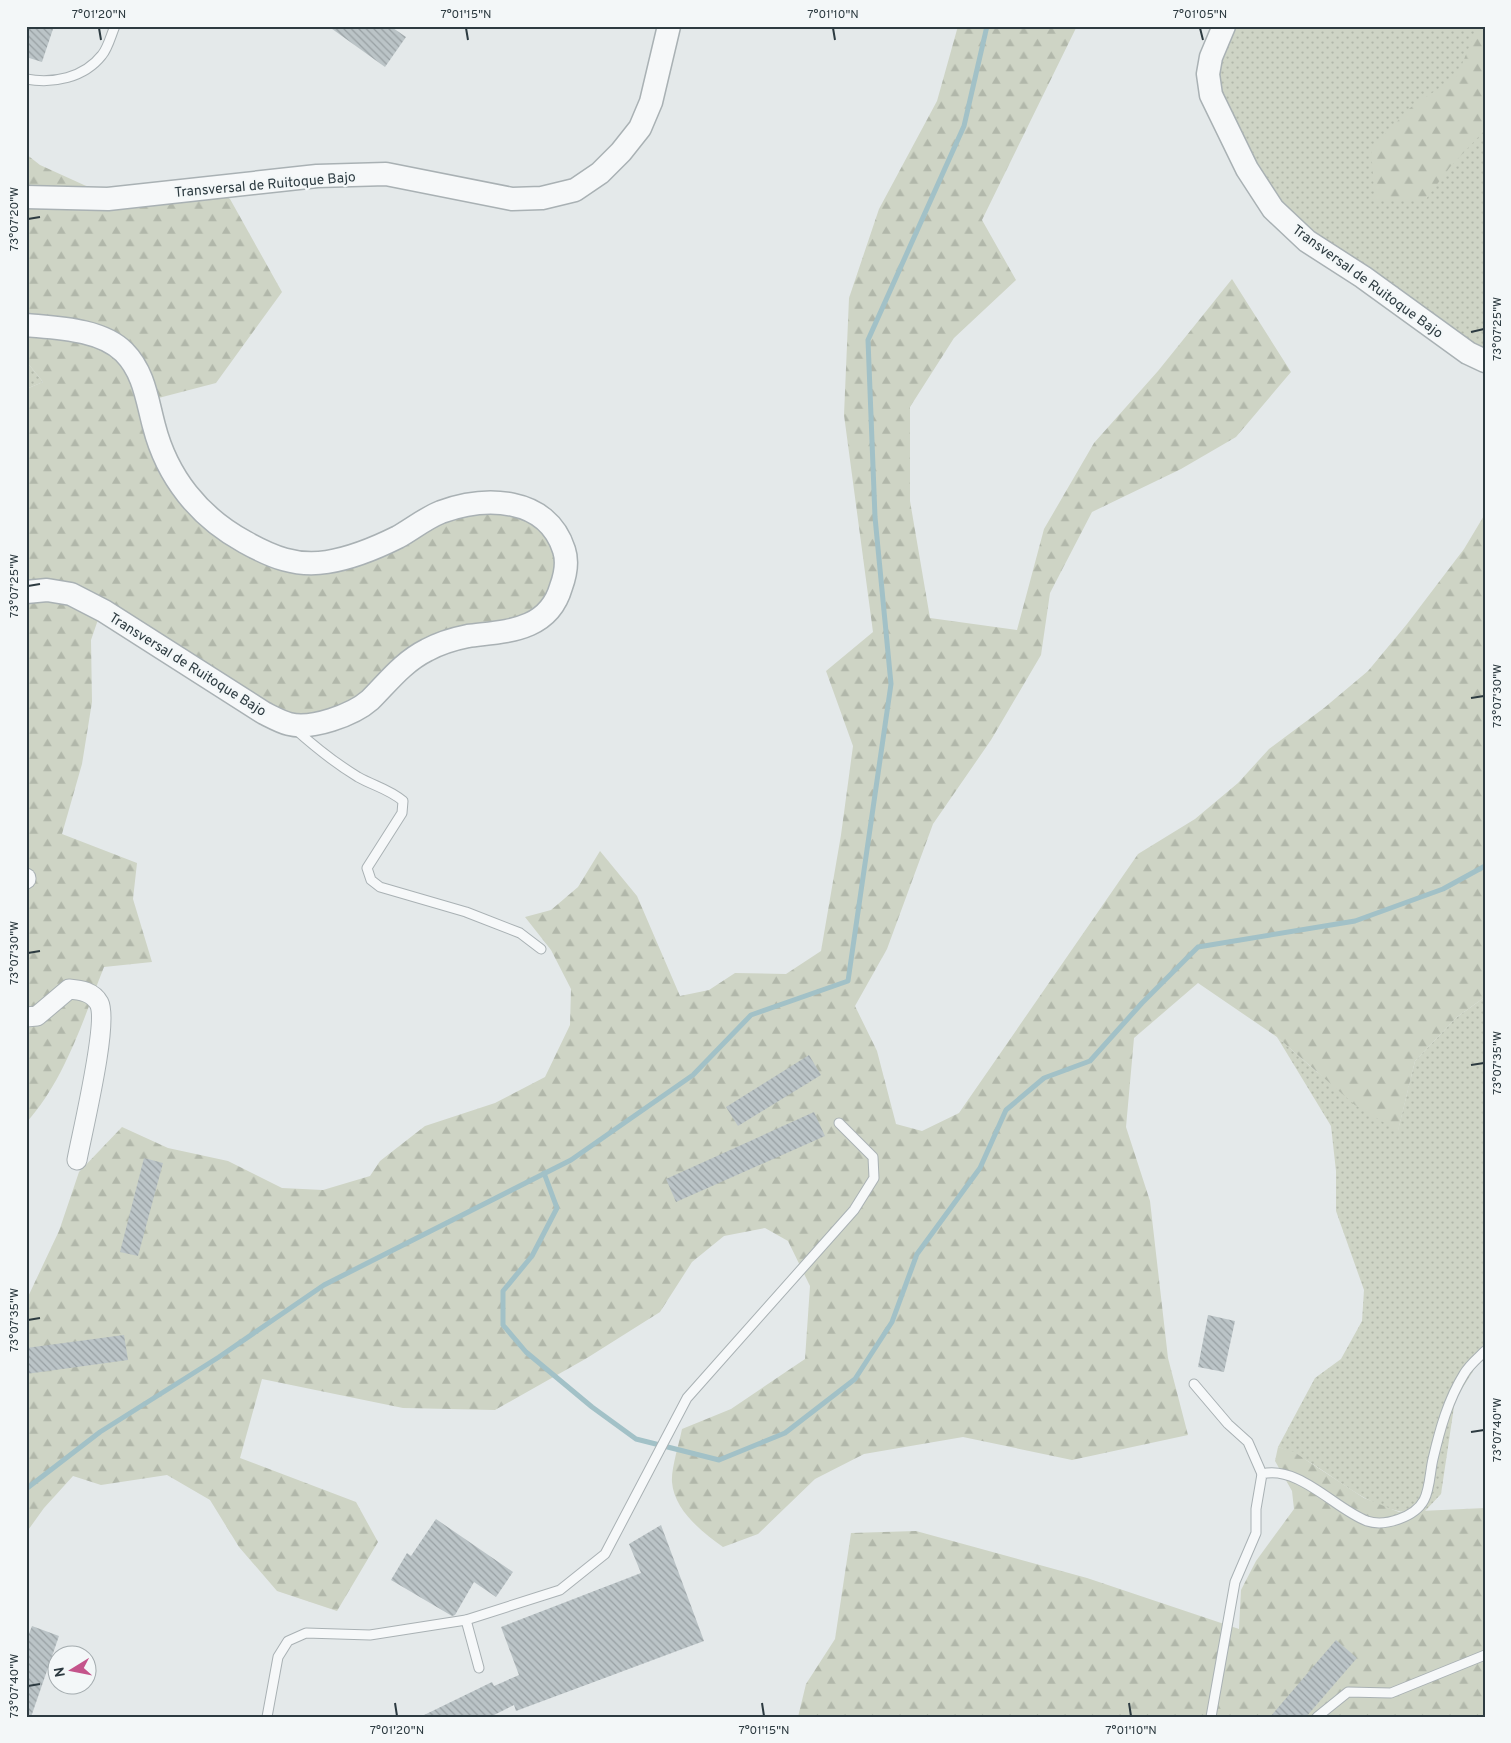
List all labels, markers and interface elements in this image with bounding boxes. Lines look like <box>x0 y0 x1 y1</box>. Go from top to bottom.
text: 7°01'20"N <box>72 7 126 23</box>
text: 7°01'15"N <box>440 7 492 23</box>
text: 7°01'10"N <box>807 7 859 23</box>
text: 7°01'05"N <box>1173 7 1227 23</box>
street label: Transversal de Ruitoque Bajo <box>174 169 357 202</box>
text: 73°07'20"W <box>7 187 23 251</box>
street label: Transversal de Ruitoque Bajo <box>1288 222 1446 343</box>
text: 73°07'25"W <box>1490 297 1506 361</box>
text: 73°07'25"W <box>7 554 23 618</box>
street label: Transversal de Ruitoque Bajo <box>105 610 269 721</box>
text: 73°07'30"W <box>1490 664 1506 728</box>
text: 73°07'30"W <box>7 921 23 985</box>
text: 73°07'35"W <box>1490 1031 1506 1095</box>
text: 73°07'35"W <box>7 1288 23 1352</box>
text: 73°07'40"W <box>1490 1398 1506 1462</box>
north arrow <box>48 1646 98 1696</box>
text: 73°07'40"W <box>7 1654 23 1718</box>
text: N <box>51 1666 70 1678</box>
text: 7°01'20"N <box>370 1723 424 1739</box>
text: 7°01'15"N <box>738 1723 790 1739</box>
text: 7°01'10"N <box>1105 1723 1157 1739</box>

